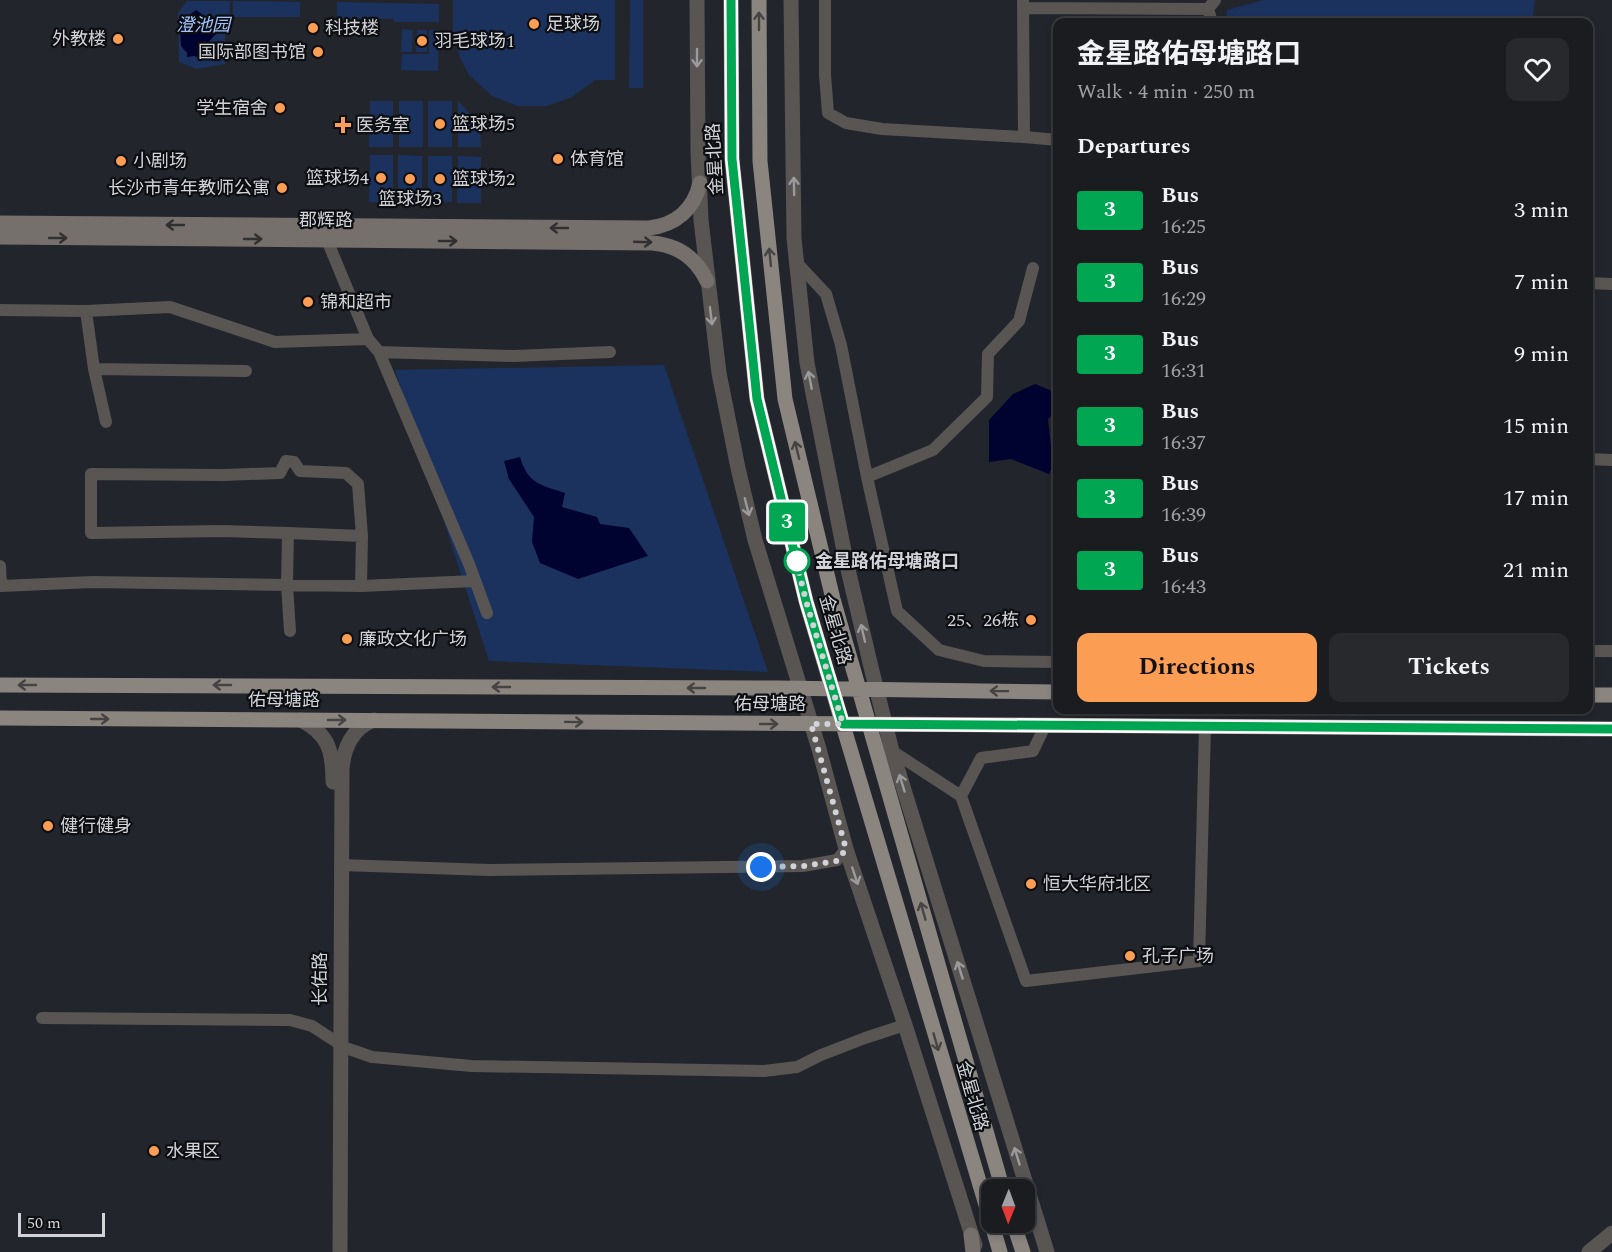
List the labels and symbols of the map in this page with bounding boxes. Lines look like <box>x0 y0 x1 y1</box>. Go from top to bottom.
place label: 足球场 <box>546 11 600 38</box>
one-way arrow <box>753 11 765 31</box>
park label: 澄池园 <box>176 12 233 39</box>
place label: 科技楼 <box>325 15 379 42</box>
marker: 足球场 <box>527 17 541 31</box>
marker: 科技楼 <box>306 21 320 35</box>
place label: 外教楼 <box>52 26 106 53</box>
place label: 羽毛球场1 <box>434 28 515 55</box>
marker: 外教楼 <box>111 32 125 46</box>
marker: 羽毛球场1 <box>415 34 429 48</box>
place label: 国际部图书馆 <box>198 39 306 66</box>
marker: 国际部图书馆 <box>311 45 325 59</box>
one-way arrow <box>691 48 703 68</box>
place label: 学生宿舍 <box>196 95 268 122</box>
marker: 学生宿舍 <box>273 101 287 115</box>
place label: 篮球场5 <box>452 111 515 138</box>
place label: 医务室 <box>356 112 410 139</box>
marker: 医务室 <box>334 116 352 134</box>
marker: 篮球场5 <box>433 117 447 131</box>
street label: 金星北路 <box>700 122 730 196</box>
place label: 体育馆 <box>570 146 624 173</box>
place label: 小剧场 <box>133 148 187 175</box>
marker: 体育馆 <box>551 152 565 166</box>
marker: 小剧场 <box>114 154 128 168</box>
place label: 篮球场4 <box>306 165 369 192</box>
place label: 篮球场2 <box>452 166 515 193</box>
marker: 篮球场4 <box>374 171 388 185</box>
marker: 篮球场3 <box>403 172 417 186</box>
marker: 篮球场2 <box>433 172 447 186</box>
place label: 长沙市青年教师公寓 <box>108 175 270 202</box>
one-way arrow <box>788 177 799 197</box>
marker: 长沙市青年教师公寓 <box>275 181 289 195</box>
place label: 篮球场3 <box>379 186 442 213</box>
street label: 郡辉路 <box>299 207 353 234</box>
one-way arrow <box>166 219 186 231</box>
one-way arrow <box>550 222 570 234</box>
one-way arrow <box>48 232 68 244</box>
one-way arrow <box>243 233 263 245</box>
one-way arrow <box>438 235 458 247</box>
one-way arrow <box>633 237 653 248</box>
one-way arrow <box>764 248 775 268</box>
place label: 锦和超市 <box>320 289 392 316</box>
marker: 锦和超市 <box>301 295 315 309</box>
one-way arrow <box>706 305 717 325</box>
one-way arrow <box>804 371 815 390</box>
one-way arrow <box>790 441 802 460</box>
one-way arrow <box>742 498 753 517</box>
line badge: 3 <box>768 502 806 542</box>
marker: 金星路佑母塘路口 <box>784 548 810 574</box>
place label: 金星路佑母塘路口 <box>815 548 959 575</box>
street label: 金星北路 <box>812 592 858 668</box>
place label: 25、26栋 <box>947 607 1019 634</box>
marker: 25、26栋 <box>1024 613 1038 627</box>
one-way arrow <box>857 623 868 643</box>
place label: 廉政文化广场 <box>359 626 467 653</box>
marker: 廉政文化广场 <box>340 632 354 646</box>
one-way arrow <box>17 679 37 691</box>
one-way arrow <box>212 679 232 691</box>
one-way arrow <box>491 681 511 693</box>
one-way arrow <box>686 682 706 694</box>
one-way arrow <box>990 685 1010 697</box>
street label: 佑母塘路 <box>248 687 320 714</box>
street label: 佑母塘路 <box>734 691 806 718</box>
one-way arrow <box>90 713 110 725</box>
one-way arrow <box>327 714 347 726</box>
one-way arrow <box>564 716 584 728</box>
one-way arrow <box>759 718 779 730</box>
one-way arrow <box>896 774 907 793</box>
place label: 健行健身 <box>60 813 132 840</box>
marker: 健行健身 <box>41 819 55 833</box>
your location <box>746 852 776 882</box>
one-way arrow <box>850 866 861 885</box>
place label: 恒大华府北区 <box>1043 871 1151 898</box>
marker: 恒大华府北区 <box>1024 877 1038 891</box>
one-way arrow <box>917 902 928 921</box>
place label: 孔子广场 <box>1142 943 1214 970</box>
marker: 孔子广场 <box>1123 949 1137 963</box>
street label: 长佑路 <box>307 952 334 1006</box>
one-way arrow <box>953 961 964 980</box>
one-way arrow <box>931 1032 942 1051</box>
street label: 金星北路 <box>949 1058 995 1134</box>
place label: 水果区 <box>166 1138 220 1165</box>
marker: 水果区 <box>147 1144 161 1158</box>
one-way arrow <box>1011 1147 1022 1166</box>
north arrow <box>981 1179 1035 1233</box>
scale bar <box>18 1210 105 1238</box>

